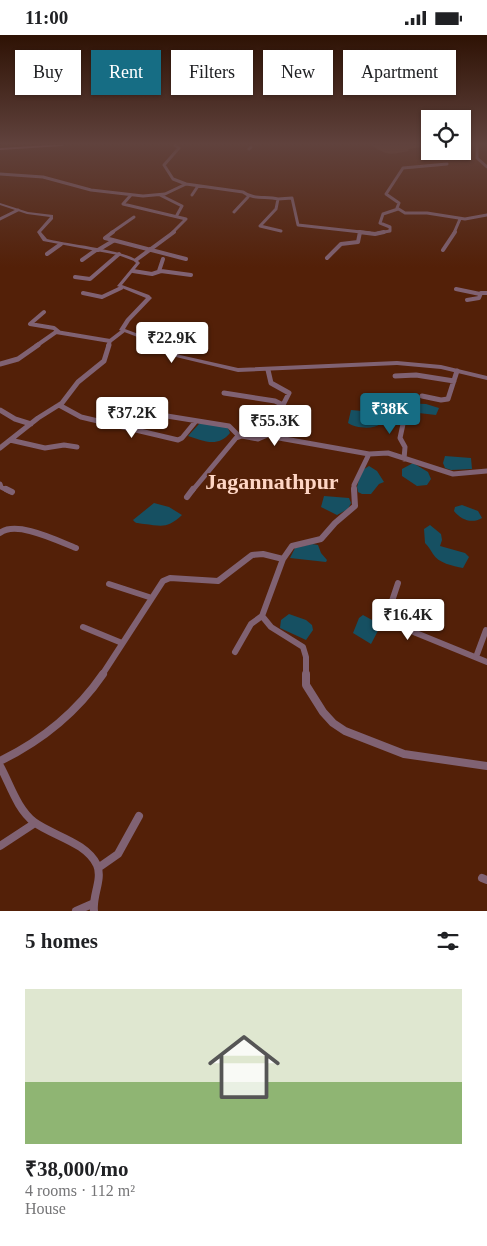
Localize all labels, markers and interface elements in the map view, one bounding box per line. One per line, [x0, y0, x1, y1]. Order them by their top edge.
text: 11:00 [25, 7, 68, 28]
chip: Buy [15, 50, 81, 95]
chip: Rent [91, 50, 161, 95]
chip: Filters [171, 50, 253, 95]
chip: New [263, 50, 333, 95]
chip: Apartment [343, 50, 456, 95]
map controls [421, 110, 471, 160]
button: locate [421, 110, 471, 160]
pin: ₹22.9K [131, 321, 213, 364]
text: ₹22.9K [147, 329, 197, 346]
pin: ₹38K [360, 393, 420, 435]
pin: ₹37.2K [91, 397, 173, 439]
text: ₹38K [371, 400, 409, 417]
text: ₹37.2K [107, 404, 157, 421]
pin: ₹55.3K [234, 405, 316, 447]
text: ₹55.3K [250, 412, 300, 429]
district label: Jagannathpur [205, 469, 339, 494]
pin: ₹16.4K [367, 599, 449, 641]
text: ₹16.4K [383, 606, 433, 623]
icon: filters [434, 927, 462, 955]
text: 5 homes [25, 929, 98, 953]
icon: home [199, 1022, 289, 1112]
text: ₹38,000/mo [25, 1157, 129, 1181]
text: 4 rooms · 112 m² [25, 1182, 135, 1199]
text: House [25, 1200, 66, 1217]

